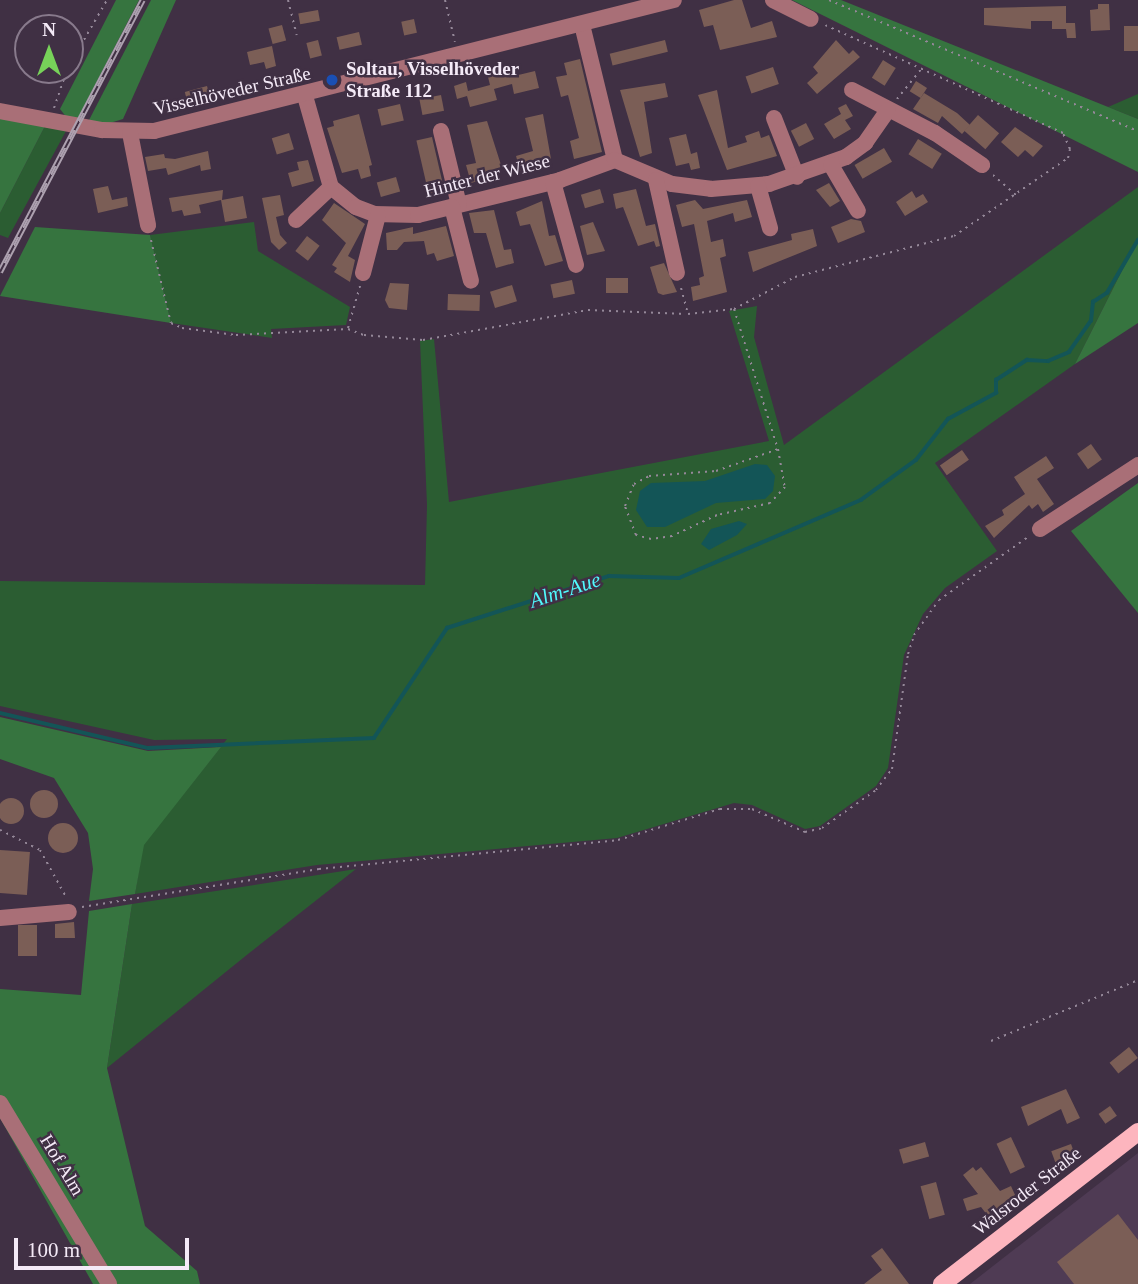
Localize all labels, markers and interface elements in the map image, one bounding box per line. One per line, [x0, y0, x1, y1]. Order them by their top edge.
north arrow [14, 14, 84, 84]
text: N [42, 19, 56, 40]
place label: Soltau, Visselhöveder Straße 112 [346, 58, 519, 102]
street label: Visselhöveder Straße [151, 62, 313, 120]
marker: Soltau, Visselhöveder Straße 112 [324, 72, 340, 88]
street label: Hinter der Wiese [422, 149, 552, 203]
water label: Alm-Aue [526, 567, 604, 613]
street label: Hof Alm [35, 1130, 89, 1200]
street label: Walsroder Straße [968, 1142, 1086, 1240]
scale bar [18, 1224, 192, 1268]
text: 100 m [27, 1238, 80, 1262]

